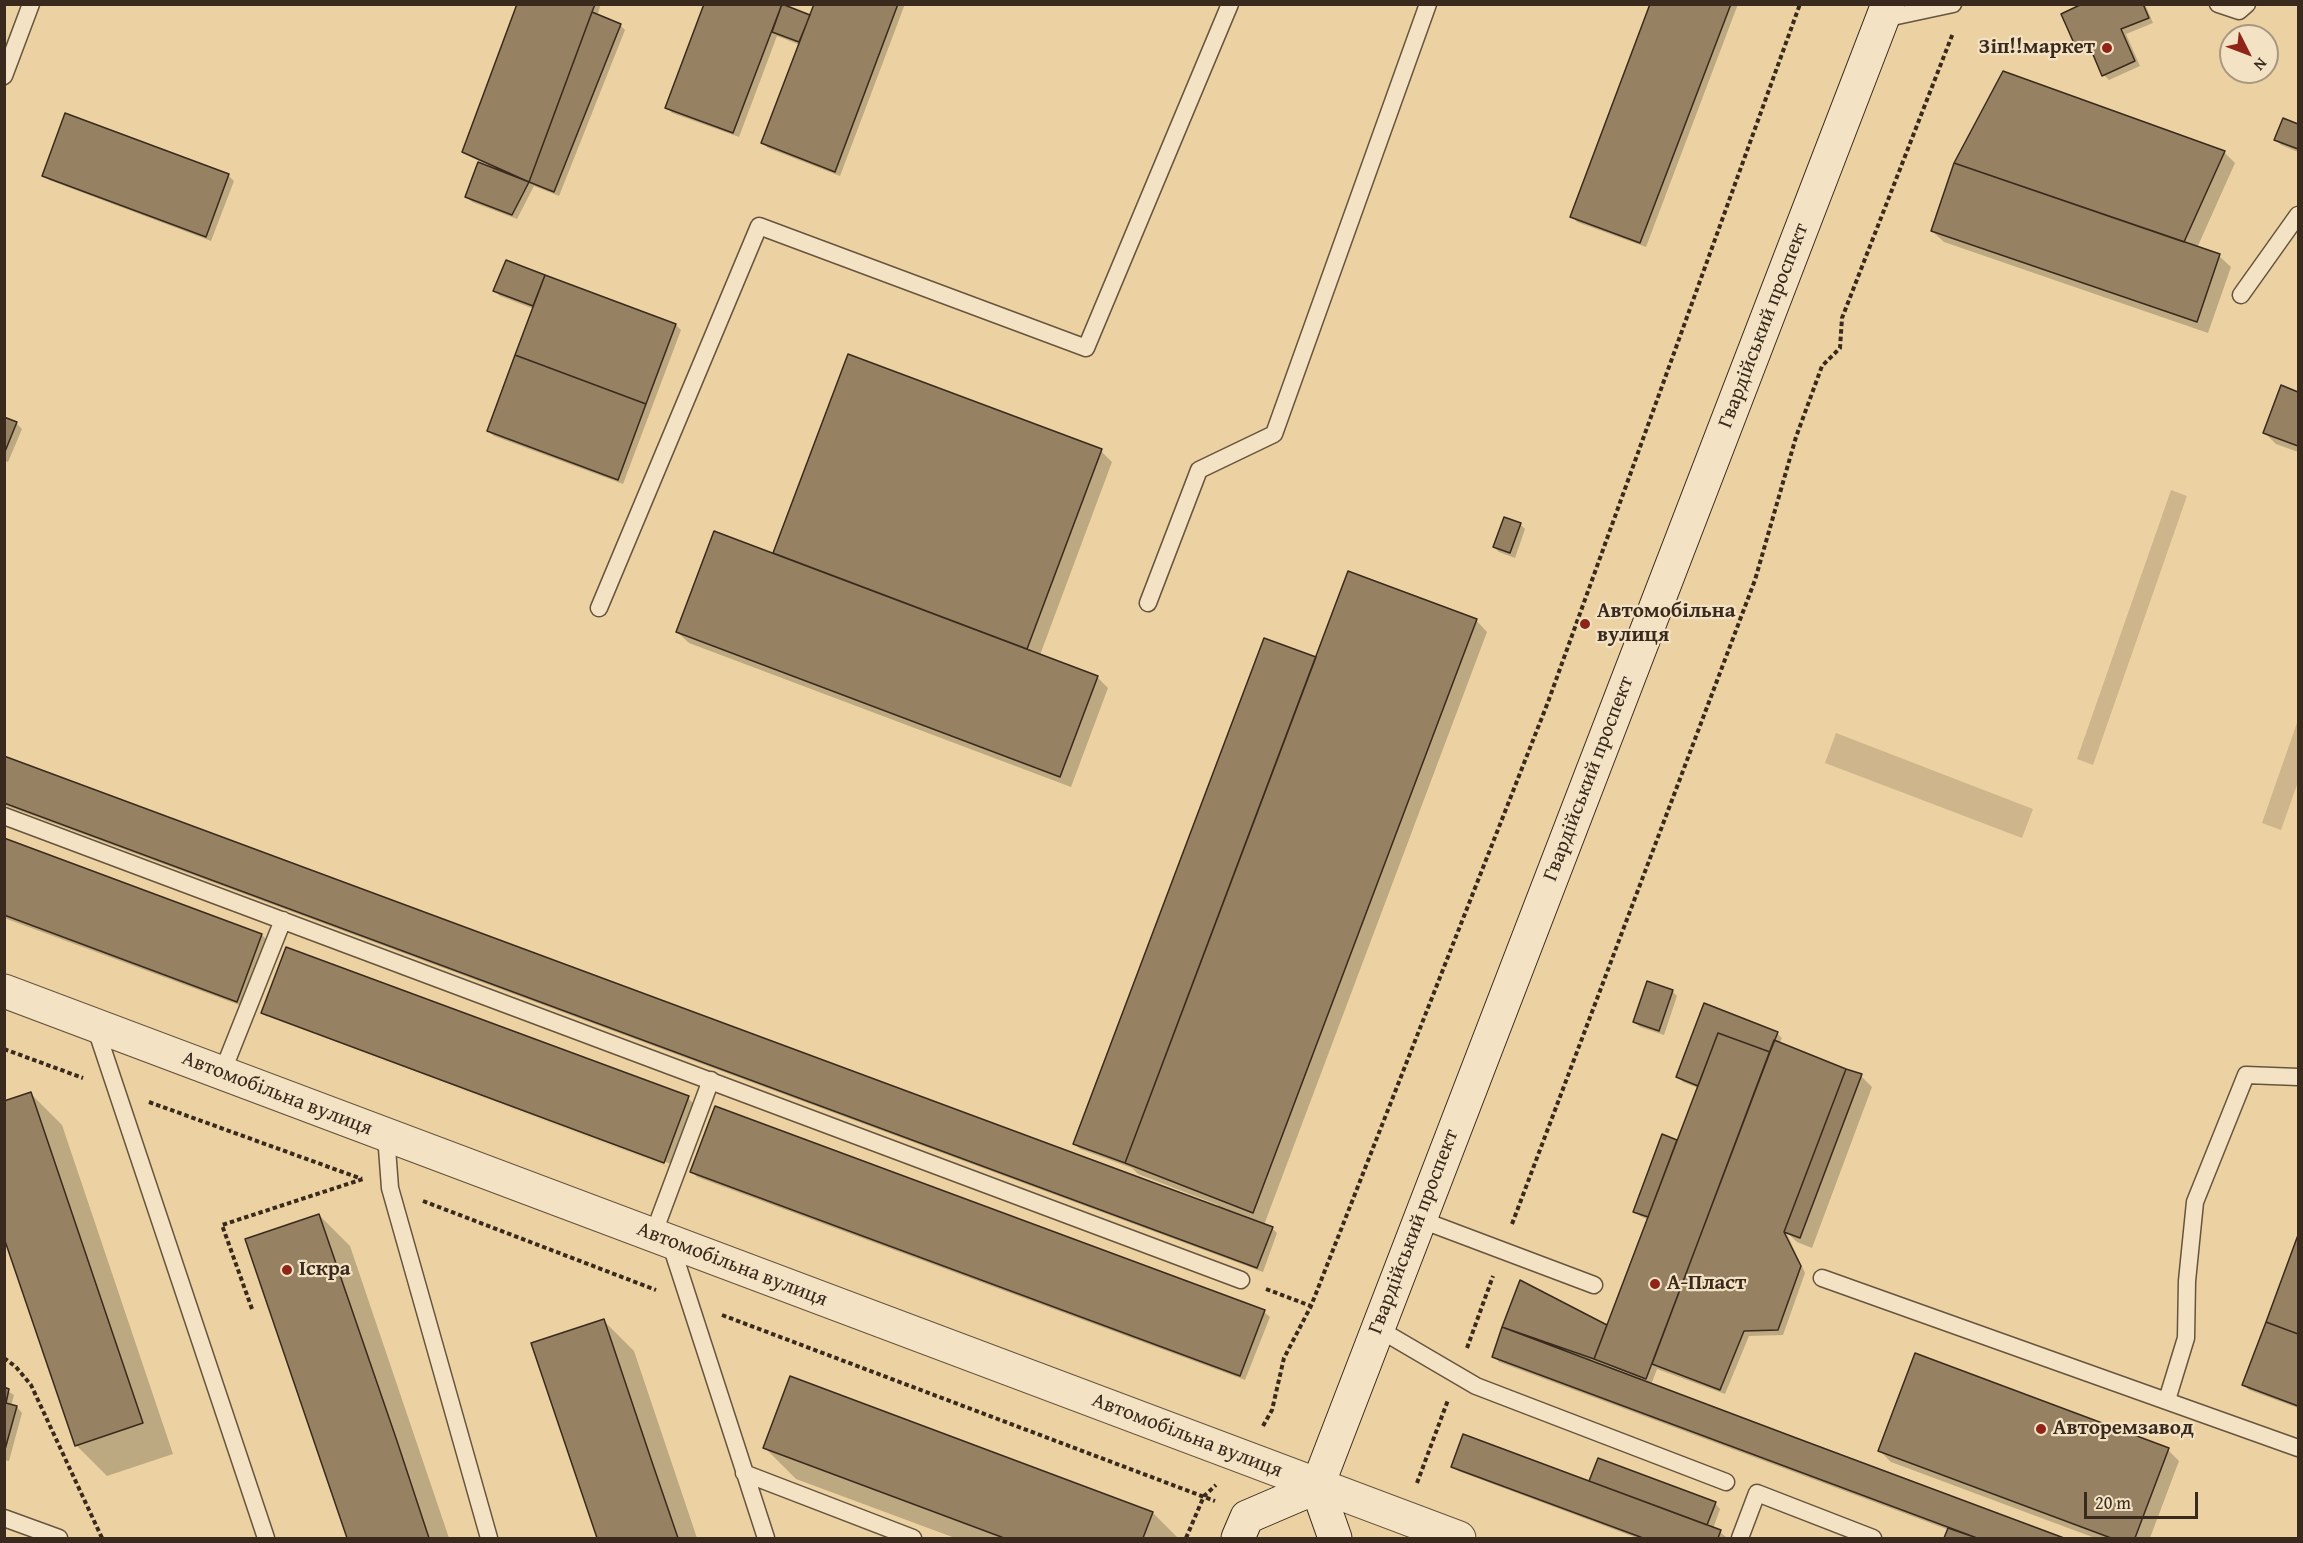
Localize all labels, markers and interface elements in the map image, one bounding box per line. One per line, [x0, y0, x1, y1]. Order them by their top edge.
north arrow [2219, 24, 2279, 84]
place label: Зіп!!маркет [1979, 35, 2095, 61]
marker: Зіп!!маркет [2100, 41, 2114, 55]
text: N [2248, 53, 2273, 77]
street label: Гвардійський проспект [1713, 220, 1815, 432]
place label: Автомобільна вулиця [1597, 599, 1735, 649]
marker: Автомобільна вулиця [1578, 617, 1592, 631]
street label: Гвардійський проспект [1538, 673, 1640, 885]
street label: Автомобільна вулиця [178, 1046, 376, 1142]
street label: Гвардійський проспект [1363, 1126, 1465, 1338]
street label: Автомобільна вулиця [633, 1217, 831, 1313]
place label: Іскра [299, 1257, 351, 1283]
marker: Іскра [280, 1263, 294, 1277]
place label: А-Пласт [1667, 1271, 1746, 1297]
marker: А-Пласт [1648, 1277, 1662, 1291]
street label: Автомобільна вулиця [1088, 1388, 1286, 1484]
place label: Авторемзавод [2053, 1416, 2194, 1442]
marker: Авторемзавод [2034, 1422, 2048, 1436]
scale bar [2087, 1480, 2201, 1518]
text: 20 m [2095, 1489, 2131, 1516]

